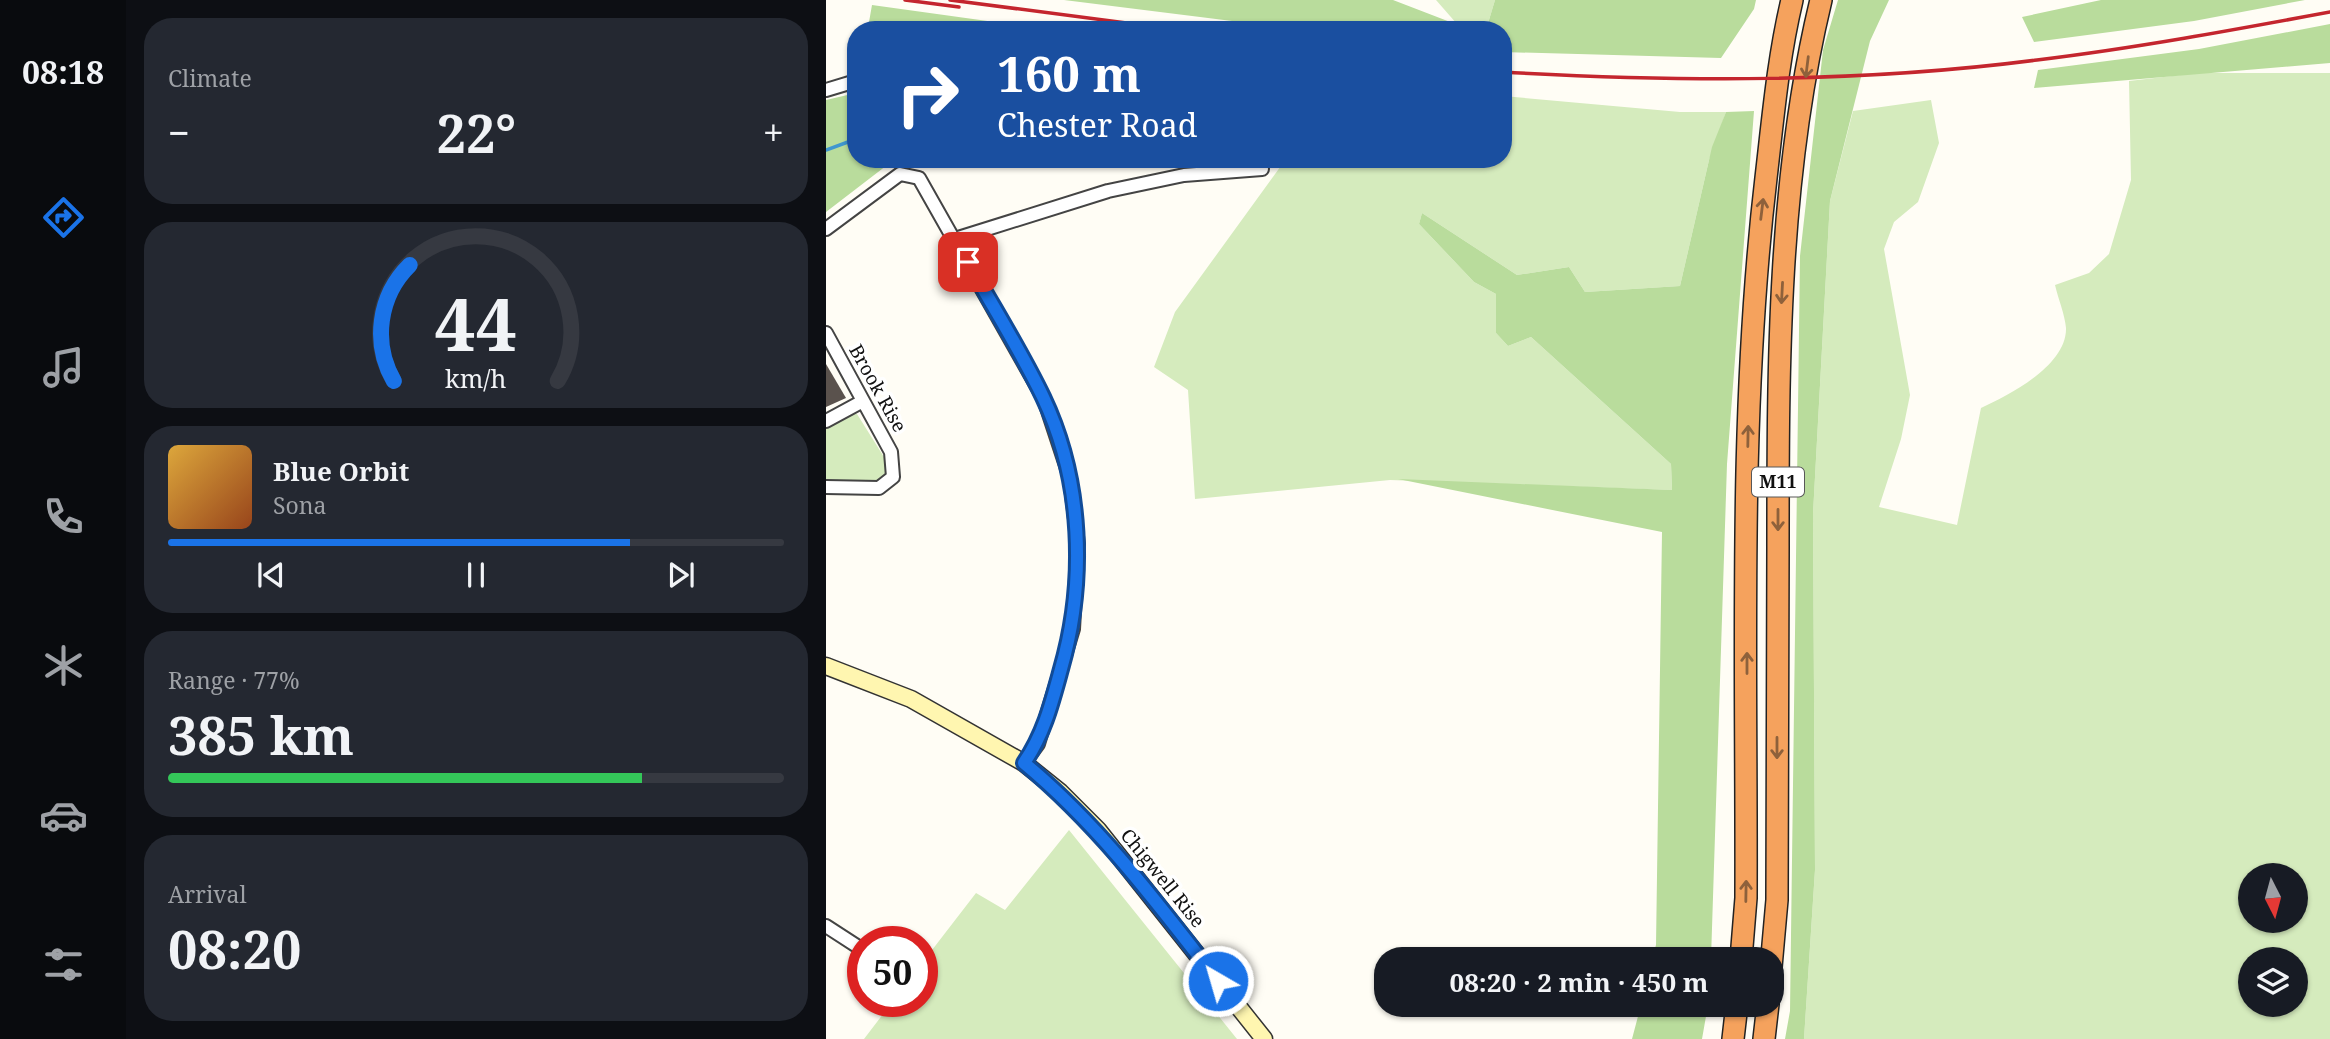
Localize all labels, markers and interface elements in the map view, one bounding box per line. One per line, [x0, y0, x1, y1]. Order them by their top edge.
text: 160 m [997, 40, 1141, 106]
icon: right [882, 49, 973, 140]
text: 08:18 [22, 50, 104, 93]
one-way arrow [1800, 55, 1813, 78]
text: Climate [168, 62, 252, 94]
text: 22° [437, 97, 516, 168]
text: Chester Road [997, 103, 1197, 146]
text: − [168, 106, 190, 158]
text: + [763, 106, 784, 158]
icon: directions [39, 193, 88, 242]
one-way arrow [1756, 198, 1769, 221]
pin [938, 232, 998, 292]
icon: arrive [949, 243, 987, 281]
text: 44 [435, 274, 517, 373]
one-way arrow [1776, 281, 1789, 304]
street label: Brook Rise [843, 339, 913, 437]
icon: music [39, 343, 88, 392]
text: km/h [445, 361, 507, 395]
one-way arrow [1742, 425, 1755, 448]
text: Blue Orbit [273, 453, 409, 489]
road number: M11 [1752, 468, 1804, 496]
text: Sona [273, 489, 327, 521]
icon: phone [39, 492, 88, 541]
one-way arrow [1771, 508, 1785, 531]
icon: previous [252, 556, 290, 594]
icon: pause [457, 556, 495, 594]
icon: next [662, 556, 700, 594]
icon: climate [39, 641, 88, 690]
one-way arrow [1740, 652, 1754, 675]
text: Range · 77% [168, 664, 300, 696]
text: 385 km [168, 699, 354, 770]
one-way arrow [1770, 736, 1784, 759]
icon: car [39, 791, 88, 840]
street label: Chigwell Rise [1115, 823, 1211, 933]
north arrow [2238, 863, 2308, 933]
map controls [2238, 863, 2308, 1017]
text: Arrival [168, 878, 247, 910]
one-way arrow [1739, 880, 1753, 903]
text: 08:20 [168, 913, 301, 984]
speed limit sign: 50 [847, 926, 938, 1017]
icon: filters [39, 940, 88, 989]
position arrow [1181, 944, 1255, 1018]
button: layers [2238, 947, 2308, 1017]
text: 08:20 · 2 min · 450 m [1449, 964, 1709, 1000]

